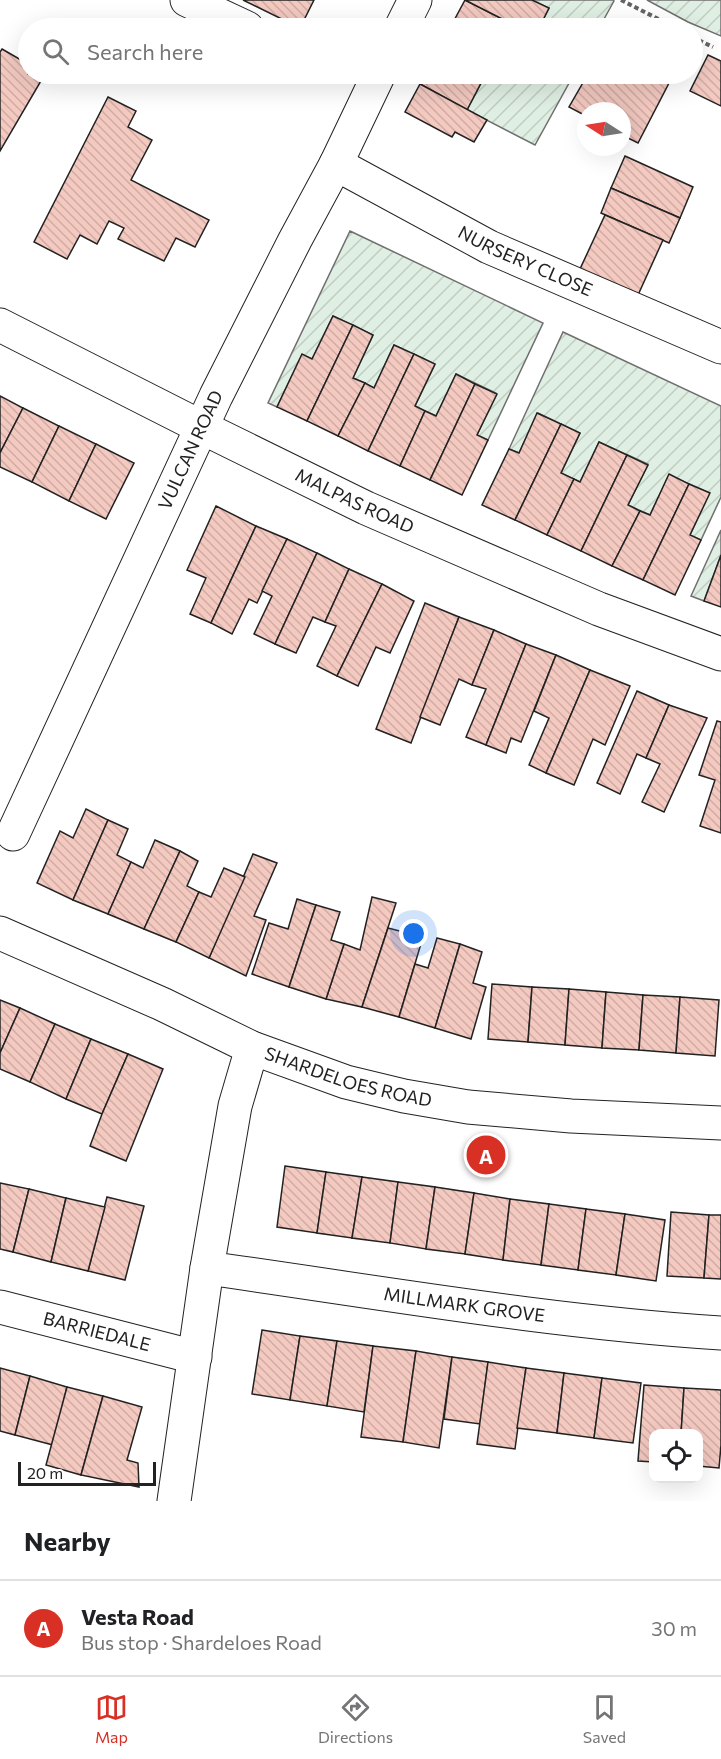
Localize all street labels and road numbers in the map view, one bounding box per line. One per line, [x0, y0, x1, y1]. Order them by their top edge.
street label: NURSERY CLOSE [455, 220, 596, 300]
street label: VULCAN ROAD [153, 387, 227, 513]
street label: MALPAS ROAD [292, 463, 418, 537]
street label: SHARDELOES ROAD [262, 1042, 434, 1111]
street label: MILLMARK GROVE [382, 1282, 546, 1326]
street label: BARRIEDALE [41, 1307, 153, 1355]

